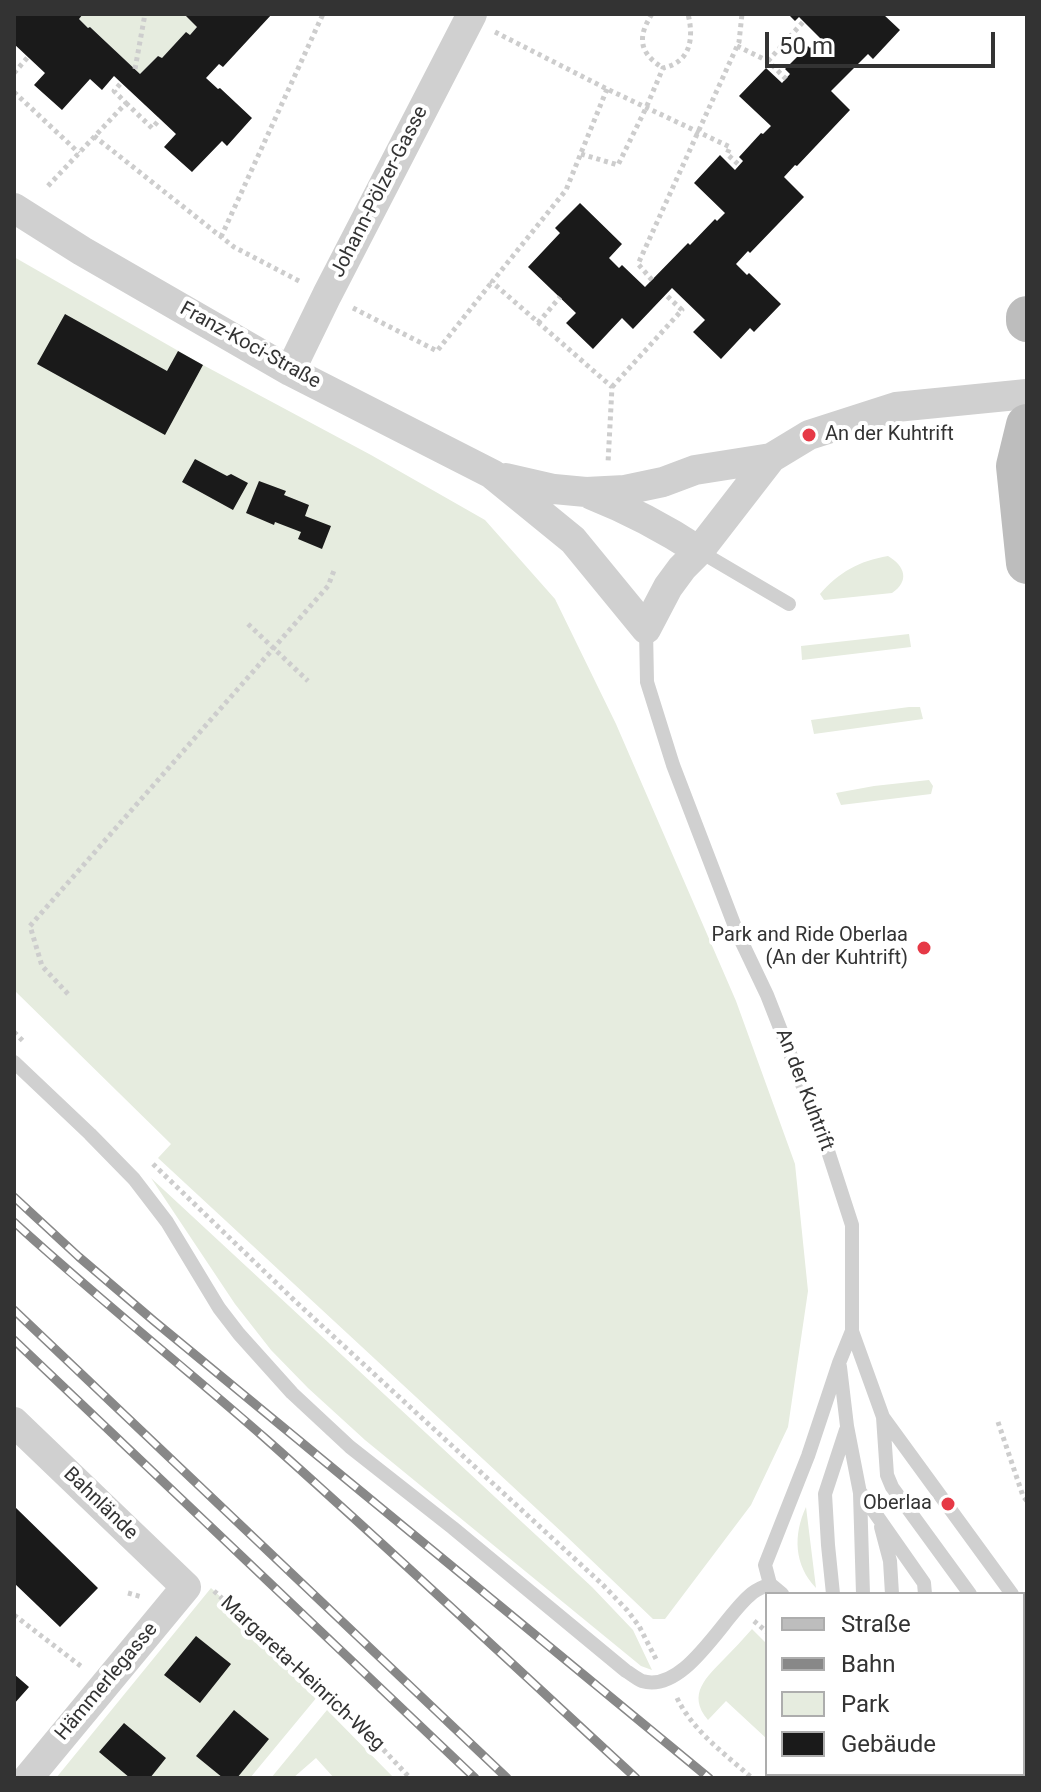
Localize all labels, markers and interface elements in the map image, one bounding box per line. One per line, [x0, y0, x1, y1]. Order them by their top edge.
scale bar [769, 16, 999, 66]
text: 50 m [779, 32, 833, 60]
street label: Johann-Pölzer-Gasse [326, 102, 434, 282]
street label: Franz-Koci-Straße [175, 297, 325, 395]
place label: An der Kuhtrift [825, 423, 954, 447]
marker: An der Kuhtrift [800, 426, 818, 444]
place label: Park and Ride Oberlaa (An der Kuhtrift) [712, 924, 908, 971]
marker: Park and Ride Oberlaa (An der Kuhtrift) [915, 939, 933, 957]
street label: An der Kuhtrift [770, 1026, 838, 1154]
street label: Bahnlände [58, 1463, 142, 1545]
place label: Oberlaa [863, 1492, 932, 1516]
marker: Oberlaa [939, 1495, 957, 1513]
street label: Margareta-Heinrich-Weg [215, 1592, 389, 1756]
legend [765, 1592, 1025, 1776]
text: Straße [841, 1610, 911, 1638]
street label: Hämmerlegasse [51, 1618, 163, 1746]
text: Bahn [841, 1650, 895, 1678]
text: Park [841, 1690, 889, 1718]
text: Gebäude [841, 1730, 936, 1758]

